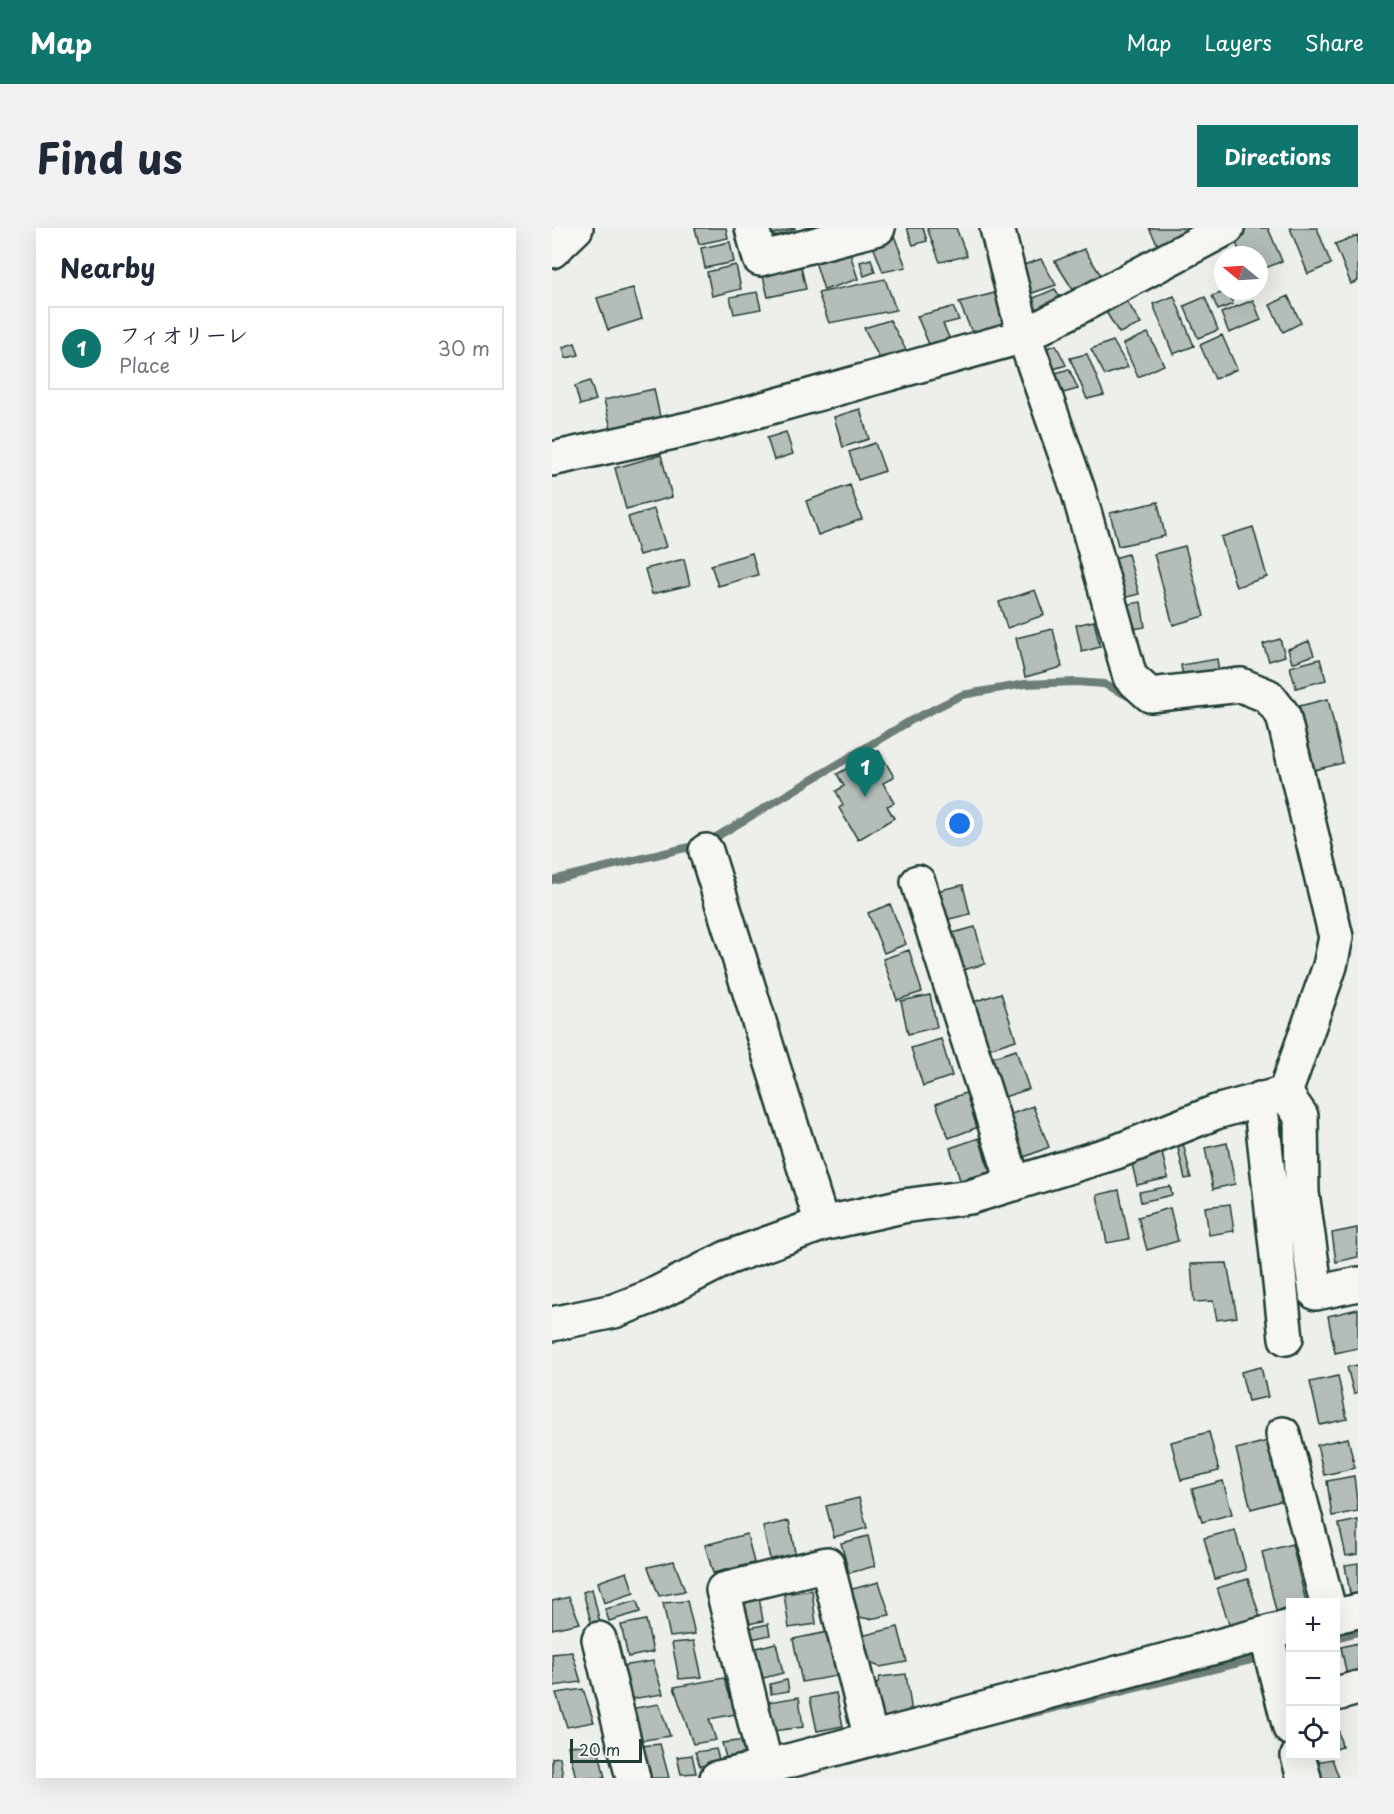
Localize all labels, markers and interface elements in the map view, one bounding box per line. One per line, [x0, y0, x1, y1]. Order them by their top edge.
text: Map [30, 21, 92, 64]
text: Map [1127, 26, 1171, 58]
text: Layers [1204, 26, 1272, 58]
text: Share [1305, 26, 1364, 58]
text: Find us [36, 125, 183, 188]
button: Directions [1197, 125, 1358, 187]
north arrow [1214, 246, 1268, 300]
text: Nearby [60, 248, 155, 287]
text: フィオリーレ [119, 317, 248, 350]
text: 1 [77, 333, 86, 363]
text: 30 m [437, 333, 490, 363]
text: Place [119, 350, 170, 380]
pin: 1 [846, 748, 884, 797]
your location [945, 809, 974, 838]
map controls [1286, 1598, 1340, 1760]
button: + [1286, 1598, 1340, 1652]
button: − [1286, 1652, 1340, 1706]
button: locate [1286, 1706, 1340, 1760]
scale bar [570, 1736, 642, 1764]
text: 20 m [579, 1737, 620, 1761]

